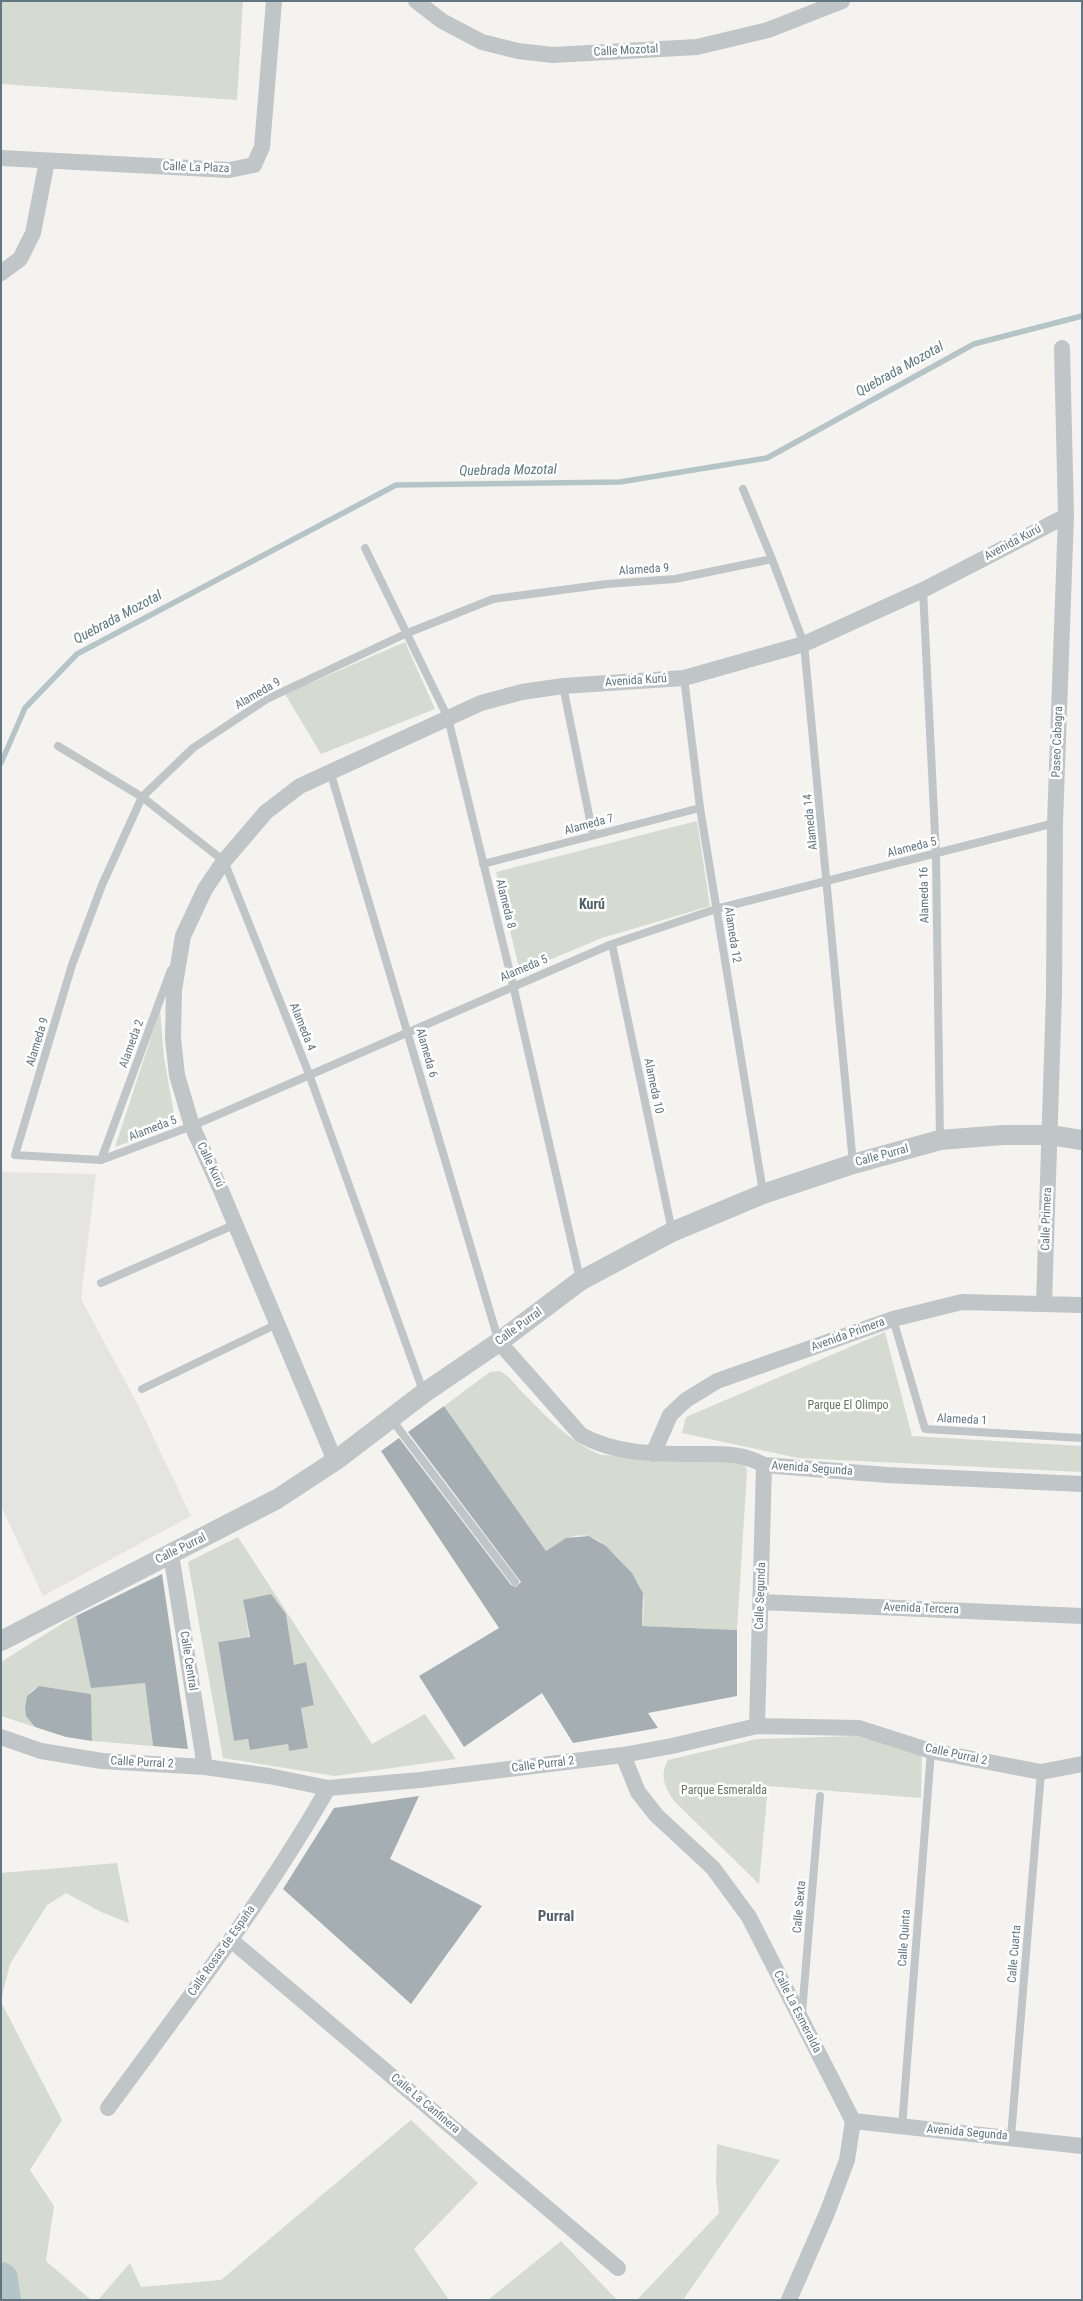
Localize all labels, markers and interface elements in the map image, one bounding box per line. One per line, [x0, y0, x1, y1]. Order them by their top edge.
street label: Calle Mozotal [593, 42, 659, 60]
street label: Calle La Plaza [162, 160, 230, 176]
water label: Quebrada Mozotal [853, 339, 947, 401]
water label: Quebrada Mozotal [459, 462, 557, 480]
street label: Avenida Kurú [982, 522, 1044, 564]
street label: Alameda 9 [618, 561, 670, 579]
water label: Quebrada Mozotal [71, 588, 165, 648]
street label: Avenida Kurú [605, 672, 667, 690]
street label: Alameda 9 [233, 675, 283, 713]
street label: Paseo Cabagra [1050, 706, 1066, 778]
street label: Alameda 14 [801, 793, 821, 851]
street label: Alameda 7 [563, 812, 615, 838]
street label: Alameda 5 [886, 835, 938, 861]
street label: Alameda 16 [917, 867, 933, 923]
street label: Alameda 8 [492, 878, 518, 930]
district label: Kurú [579, 897, 605, 913]
street label: Alameda 12 [720, 906, 744, 964]
street label: Alameda 5 [498, 953, 550, 985]
street label: Alameda 4 [286, 1001, 318, 1053]
street label: Alameda 9 [24, 1016, 52, 1068]
street label: Alameda 2 [117, 1018, 147, 1070]
street label: Alameda 6 [412, 1027, 440, 1079]
street label: Alameda 10 [640, 1057, 666, 1115]
street label: Alameda 5 [127, 1113, 179, 1145]
street label: Calle Kurú [193, 1140, 227, 1190]
street label: Calle Purral [854, 1142, 910, 1170]
street label: Calle Primera [1039, 1187, 1055, 1251]
street label: Calle Purral [493, 1305, 545, 1349]
street label: Avenida Primera [809, 1315, 887, 1355]
park label: Parque El Olimpo [807, 1399, 889, 1413]
street label: Alameda 1 [936, 1411, 988, 1429]
street label: Avenida Segunda [771, 1459, 853, 1479]
street label: Calle Purral [153, 1531, 209, 1567]
street label: Calle Segunda [753, 1562, 769, 1630]
street label: Avenida Tercera [883, 1600, 959, 1618]
street label: Calle Central [176, 1630, 200, 1692]
street label: Calle Purral 2 [924, 1741, 988, 1769]
street label: Calle Purral 2 [110, 1754, 174, 1772]
street label: Calle Purral 2 [511, 1754, 575, 1776]
park label: Parque Esmeralda [681, 1784, 767, 1798]
street label: Calle Sexta [791, 1880, 809, 1934]
street label: Calle Rosas de España [185, 1903, 259, 1999]
district label: Purral [538, 1908, 574, 1926]
street label: Calle Quinta [896, 1909, 914, 1967]
street label: Calle Cuarta [1005, 1924, 1025, 1984]
street label: Calle La Esmeralda [770, 1968, 824, 2056]
street label: Calle La Canfinera [388, 2071, 462, 2137]
street label: Avenida Segunda [926, 2122, 1008, 2144]

